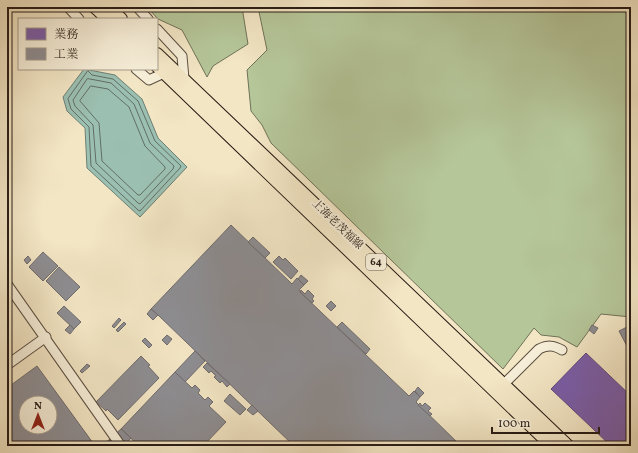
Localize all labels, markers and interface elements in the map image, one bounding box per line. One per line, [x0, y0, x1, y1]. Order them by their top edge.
legend [18, 18, 158, 70]
text: 業務 [54, 27, 78, 43]
text: 工業 [54, 47, 78, 63]
street label: 上海老茂福線 [308, 197, 366, 253]
road number: 64 [366, 254, 386, 270]
north arrow [18, 395, 58, 435]
text: N [34, 399, 42, 414]
scale bar [492, 409, 599, 435]
text: 100 m [498, 416, 531, 432]

